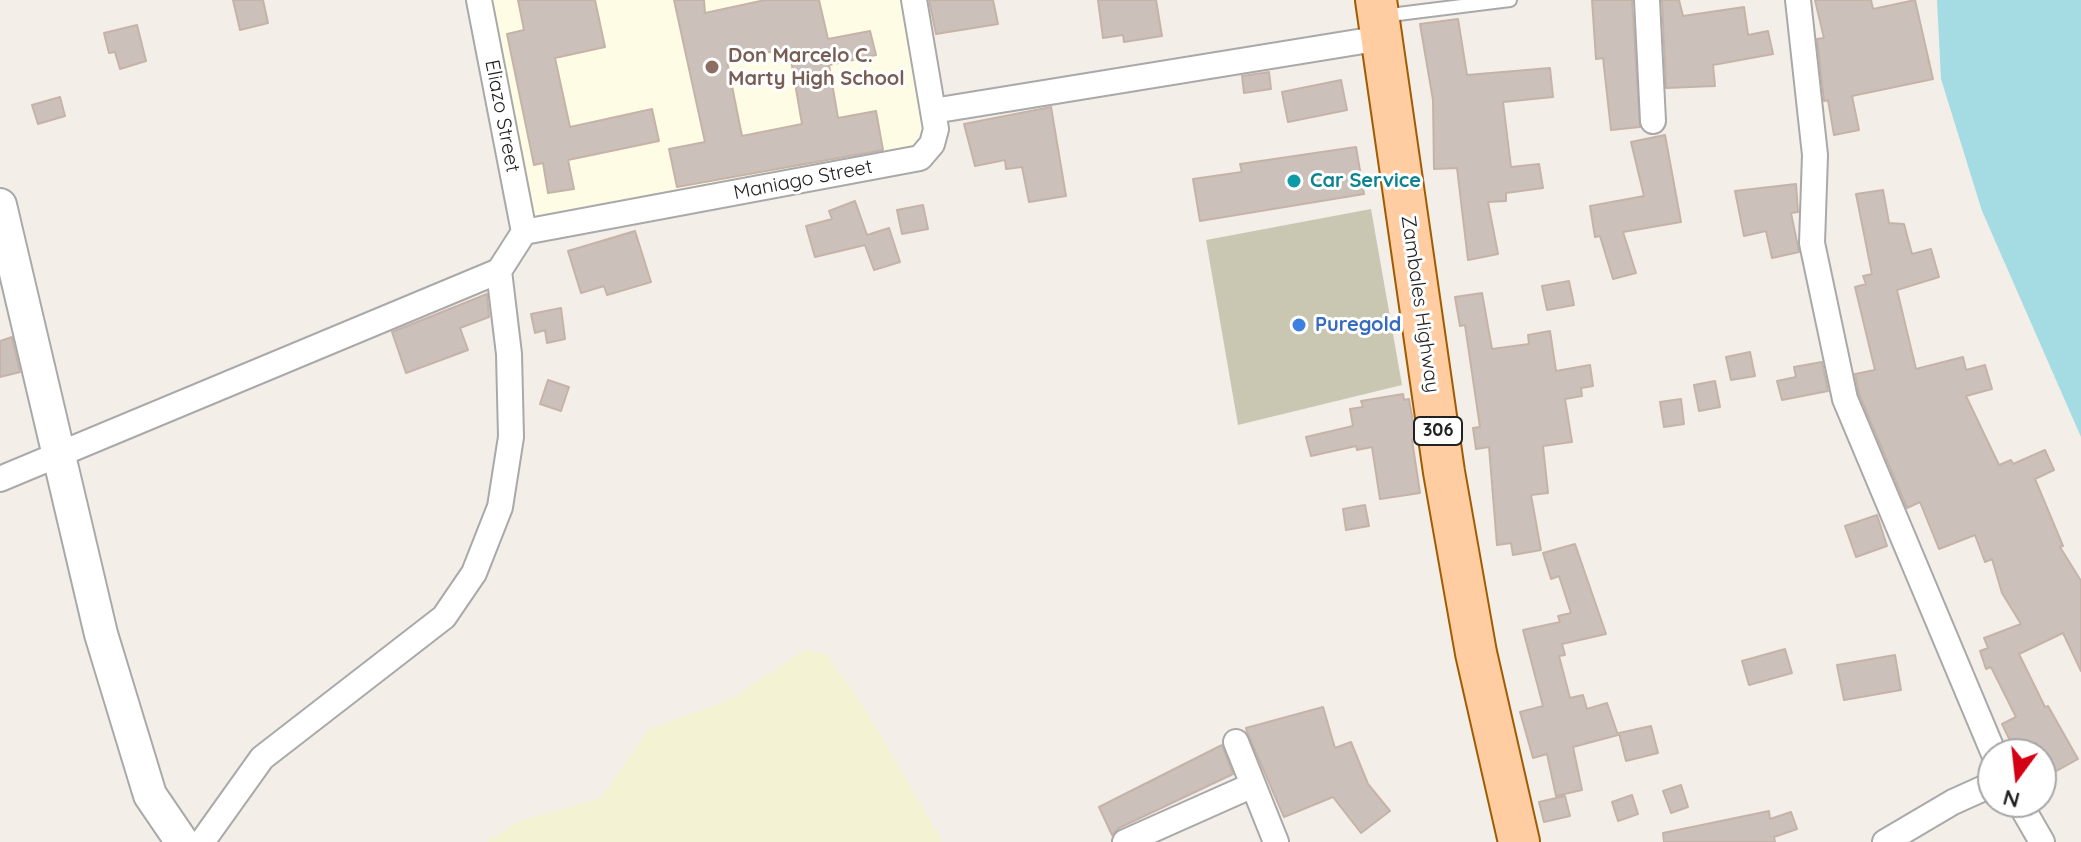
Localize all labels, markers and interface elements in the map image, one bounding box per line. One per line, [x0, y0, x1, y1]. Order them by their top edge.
place label: Don Marcelo C. Marty High School [728, 44, 905, 91]
street label: Eliazo Street [479, 58, 525, 174]
marker: Don Marcelo C. Marty High School [703, 58, 721, 76]
street label: Maniago Street [732, 155, 874, 205]
place label: Car Service [1310, 169, 1421, 193]
marker: Car Service [1285, 172, 1303, 190]
street label: Zambales Highway [1396, 214, 1444, 394]
place label: Puregold [1315, 313, 1401, 337]
marker: Puregold [1290, 316, 1308, 334]
road number: 306 [1414, 417, 1462, 445]
north arrow [1977, 738, 2057, 818]
text: N [2000, 784, 2023, 815]

